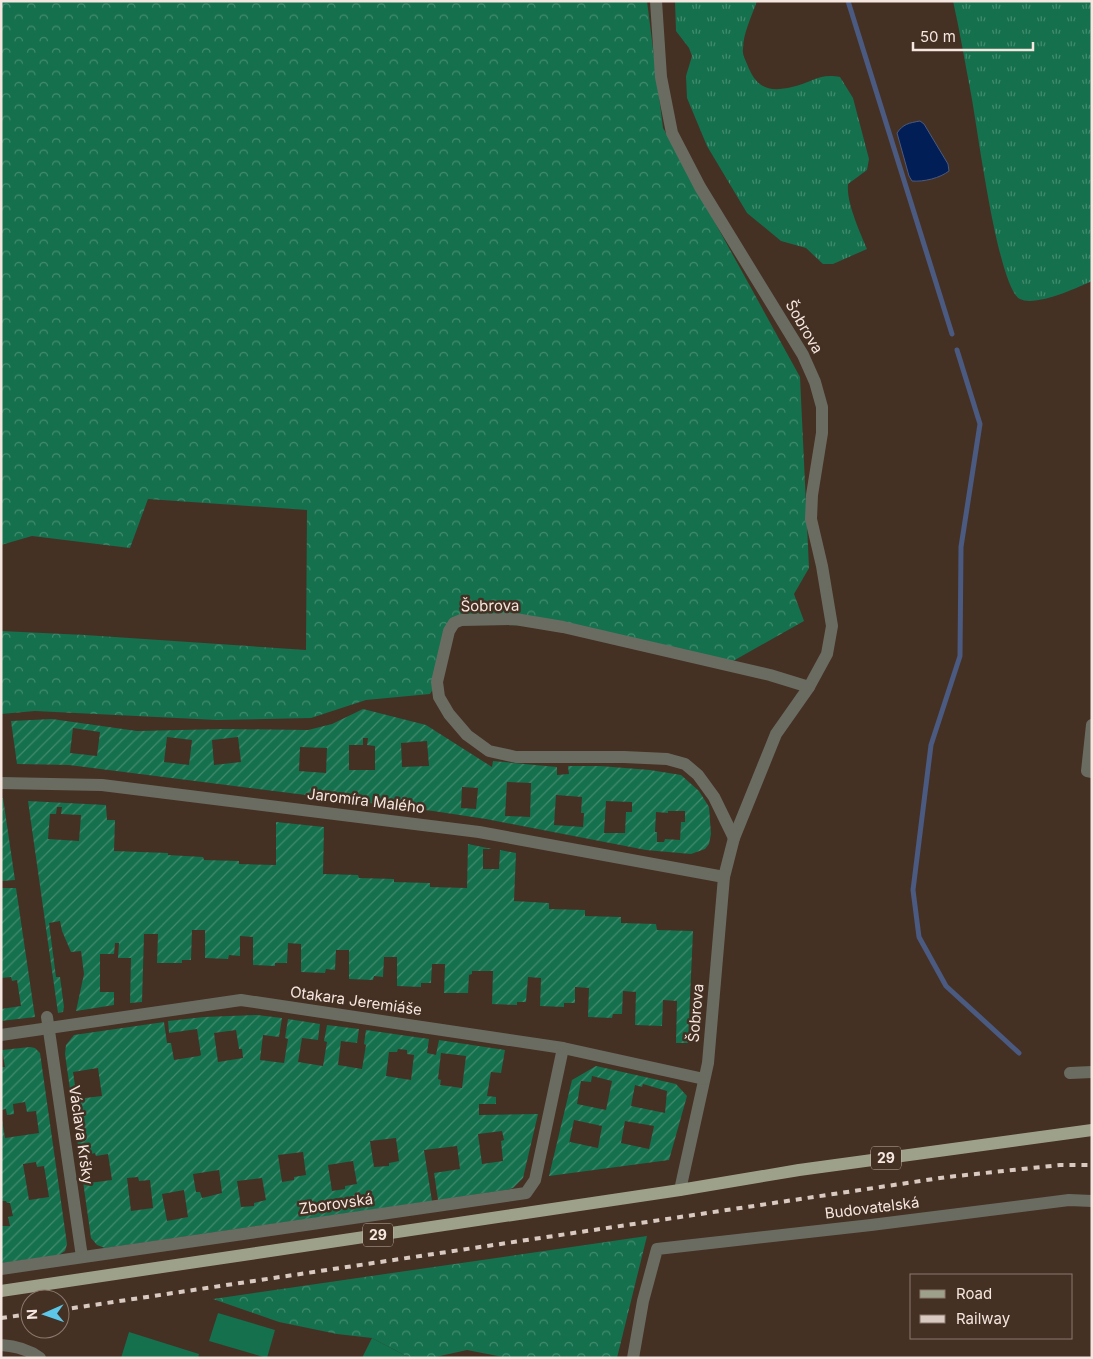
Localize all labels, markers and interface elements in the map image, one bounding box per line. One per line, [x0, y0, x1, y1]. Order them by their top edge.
scale bar [913, 20, 1033, 52]
text: 50 m [920, 27, 956, 46]
street label: Šobrova [782, 297, 827, 357]
street label: Šobrova [460, 595, 519, 616]
street label: Jaromíra Malého [306, 784, 426, 817]
street label: Otakara Jeremiáše [289, 982, 423, 1019]
street label: Šobrova [683, 983, 708, 1043]
street label: Václava Kršky [65, 1084, 98, 1186]
road number: 29 [871, 1146, 901, 1170]
street label: Zborovská [298, 1189, 374, 1218]
street label: Budovatelská [824, 1192, 920, 1223]
road number: 29 [363, 1224, 393, 1246]
legend [910, 1274, 1073, 1339]
text: Road [956, 1284, 992, 1303]
north arrow [20, 1289, 70, 1339]
text: N [23, 1309, 40, 1320]
text: Railway [956, 1309, 1011, 1328]

